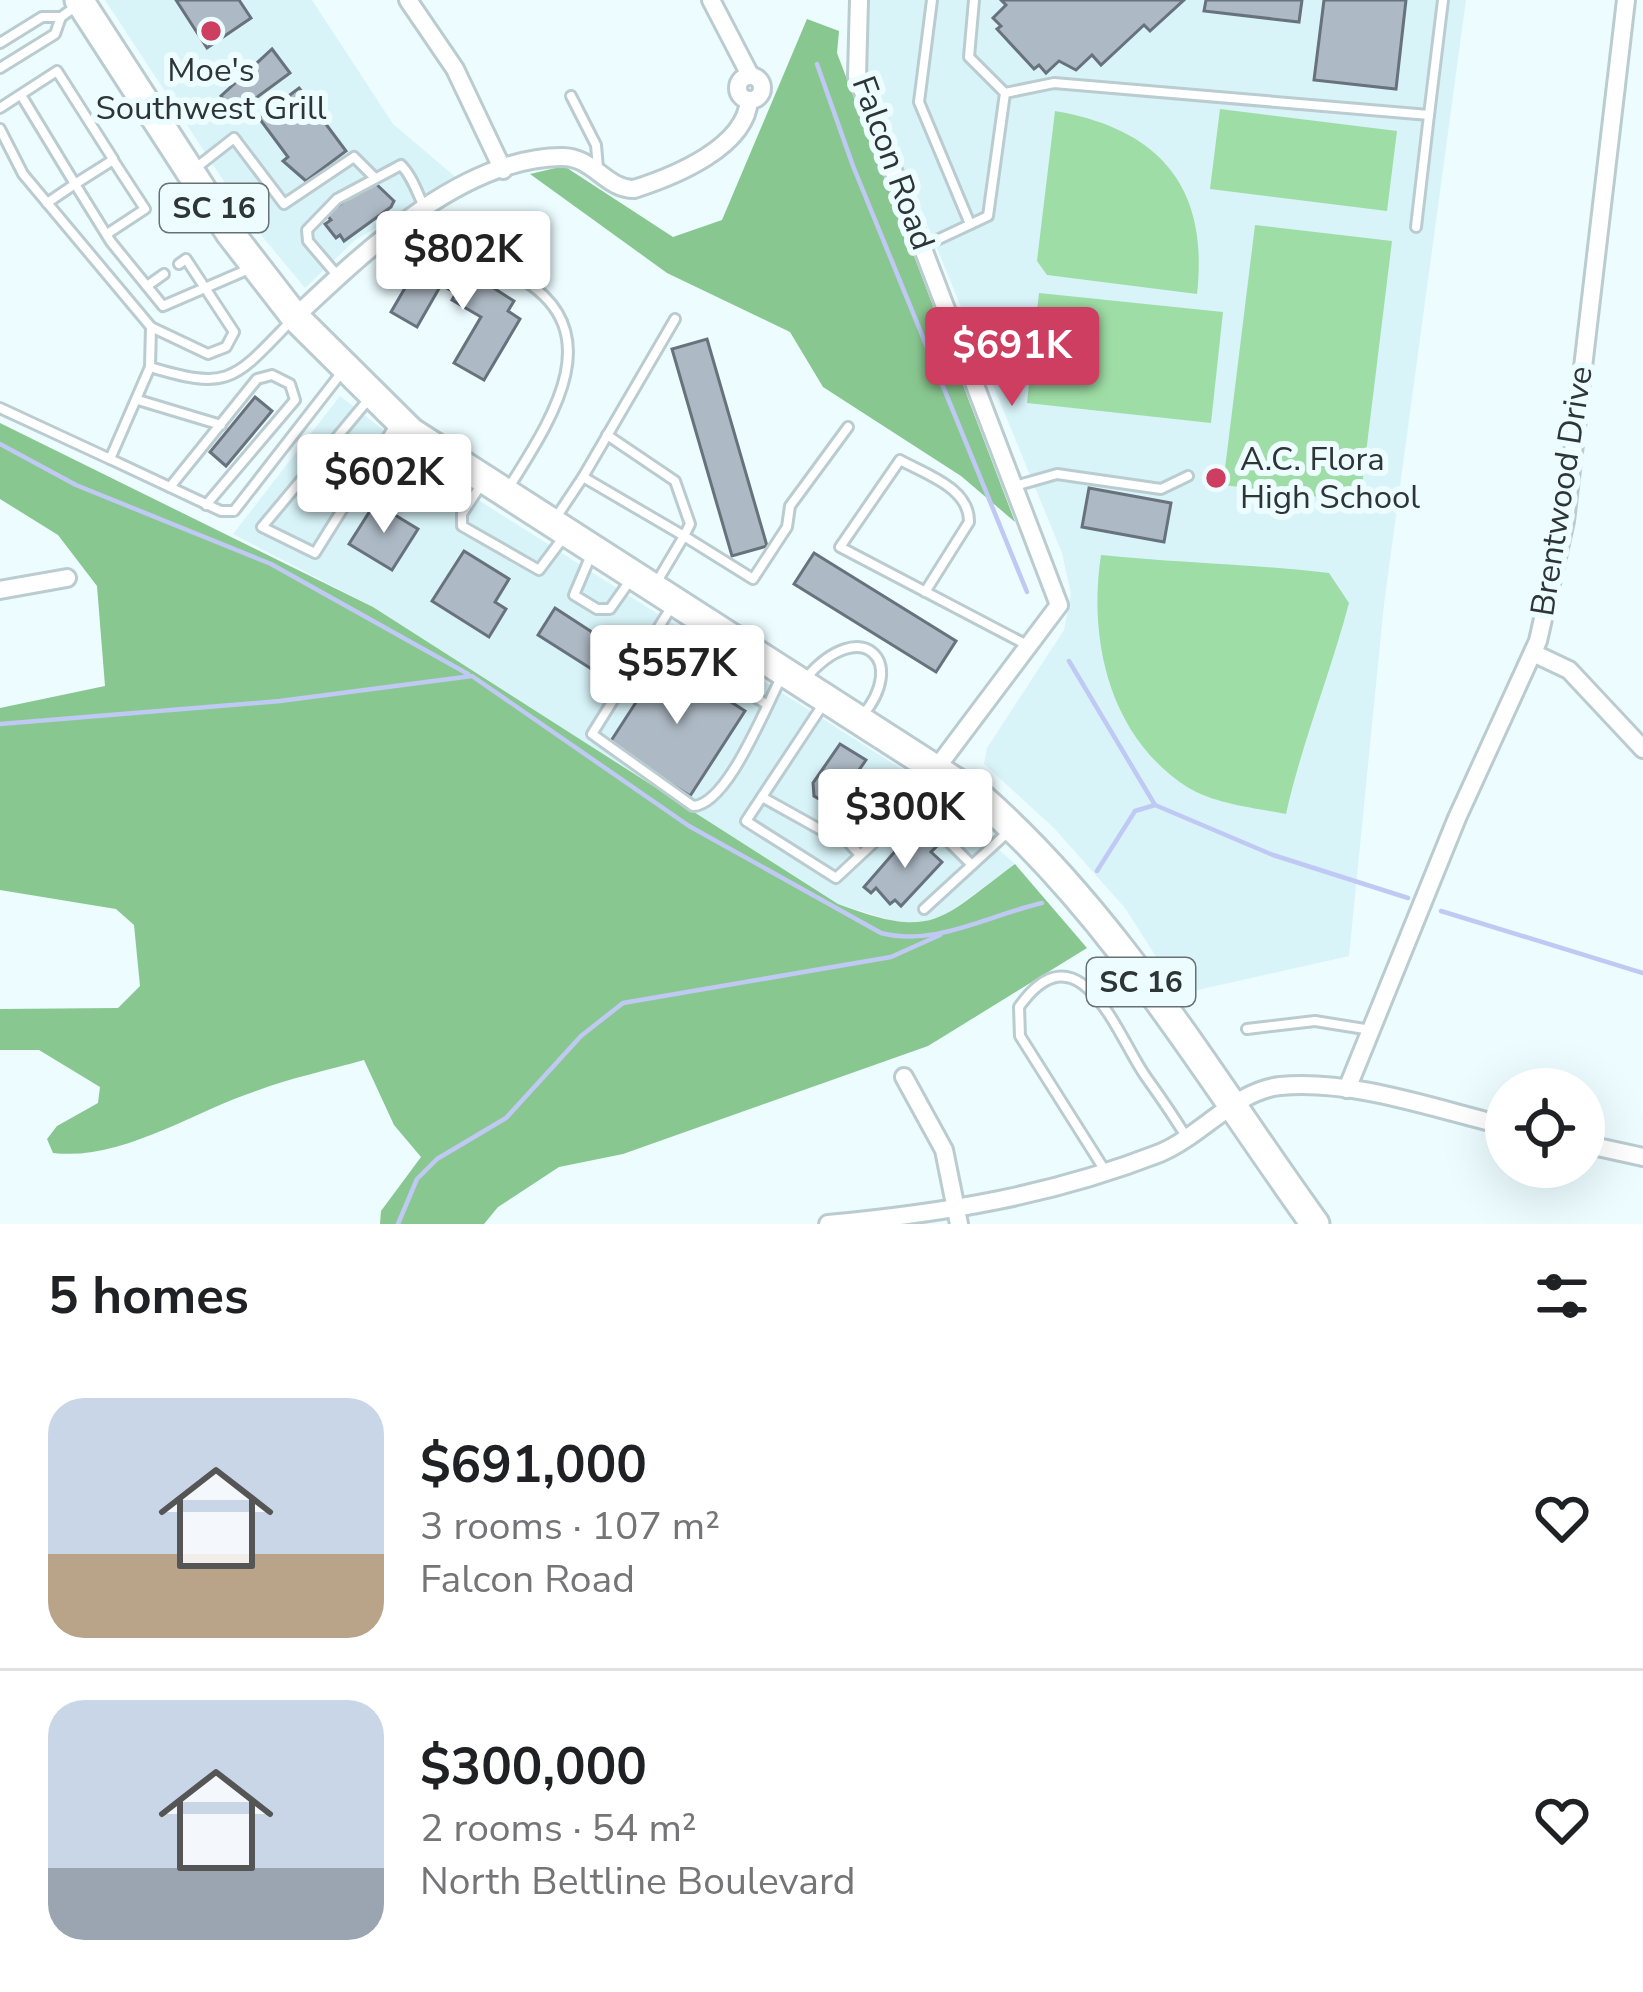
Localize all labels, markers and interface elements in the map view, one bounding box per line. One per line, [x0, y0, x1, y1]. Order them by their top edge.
marker: Moe's Southwest Grill [198, 18, 224, 44]
place label: Moe's Southwest Grill [95, 48, 327, 131]
street label: Falcon Road [841, 70, 945, 256]
road number: SC 16 [160, 184, 268, 232]
pin: $802K [379, 211, 547, 313]
text: $802K [403, 223, 523, 276]
pin: $691K [928, 307, 1096, 409]
text: $691K [952, 319, 1072, 372]
street label: Brentwood Drive [1520, 363, 1604, 619]
pin: $602K [300, 434, 468, 536]
place label: A.C. Flora High School [1240, 437, 1420, 520]
text: $602K [324, 446, 444, 499]
marker: A.C. Flora High School [1203, 465, 1229, 491]
pin: $557K [593, 625, 761, 727]
text: $557K [617, 637, 737, 690]
pin: $300K [821, 769, 989, 871]
text: $300K [845, 781, 965, 834]
road number: SC 16 [1087, 958, 1195, 1006]
map controls [1485, 1068, 1605, 1188]
button: locate [1485, 1068, 1605, 1188]
text: 5 homes [48, 1261, 249, 1331]
icon: filters [1529, 1263, 1595, 1329]
text: $691,000 [420, 1430, 647, 1500]
icon: home [144, 1446, 288, 1590]
icon: heart [1529, 1485, 1595, 1551]
text: 3 rooms · 107 m² [420, 1500, 720, 1553]
text: Falcon Road [420, 1553, 635, 1606]
text: $300,000 [420, 1732, 647, 1802]
icon: home [144, 1748, 288, 1892]
icon: heart [1529, 1787, 1595, 1853]
text: 2 rooms · 54 m² [420, 1802, 697, 1855]
text: North Beltline Boulevard [420, 1855, 855, 1908]

